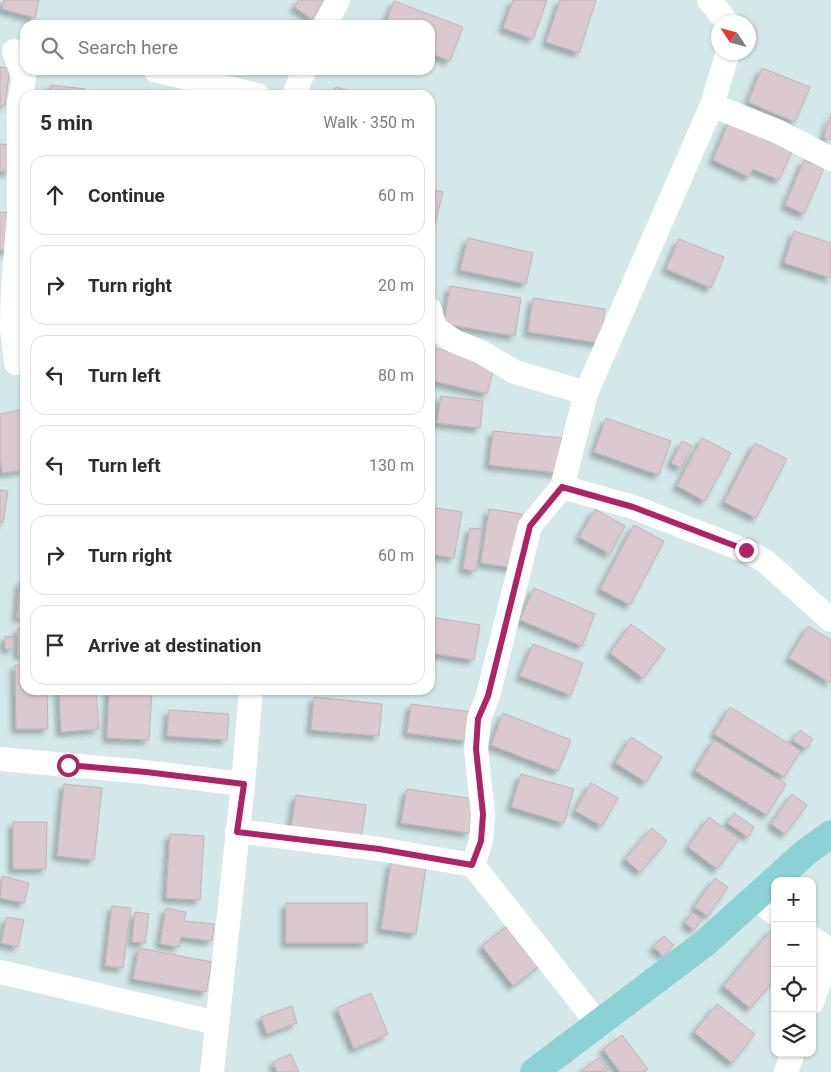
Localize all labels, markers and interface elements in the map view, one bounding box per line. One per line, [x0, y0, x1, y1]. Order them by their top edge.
north arrow [711, 15, 756, 60]
search box [20, 20, 435, 75]
icon: search [38, 34, 66, 62]
text: Search here [78, 36, 178, 59]
text: 5 min [40, 111, 93, 135]
text: Walk · 350 m [323, 113, 415, 132]
icon: ahead [41, 181, 69, 209]
text: Continue [88, 184, 165, 207]
text: 60 m [378, 186, 414, 205]
icon: right [41, 271, 69, 299]
text: Turn right [88, 274, 172, 297]
text: 20 m [378, 276, 414, 295]
icon: left [41, 361, 69, 389]
text: Turn left [88, 364, 161, 387]
text: 80 m [378, 366, 414, 385]
icon: left [41, 451, 69, 479]
text: Turn left [88, 454, 161, 477]
text: 130 m [369, 456, 414, 475]
route end [735, 539, 758, 562]
icon: right [41, 541, 69, 569]
text: Turn right [88, 544, 172, 567]
text: 60 m [378, 546, 414, 565]
icon: arrive [41, 631, 69, 659]
text: Arrive at destination [88, 634, 261, 657]
route start [57, 754, 80, 777]
map controls [771, 877, 816, 1057]
button: + [771, 877, 816, 922]
button: − [771, 922, 816, 967]
button: locate [771, 967, 816, 1012]
button: layers [771, 1012, 816, 1057]

